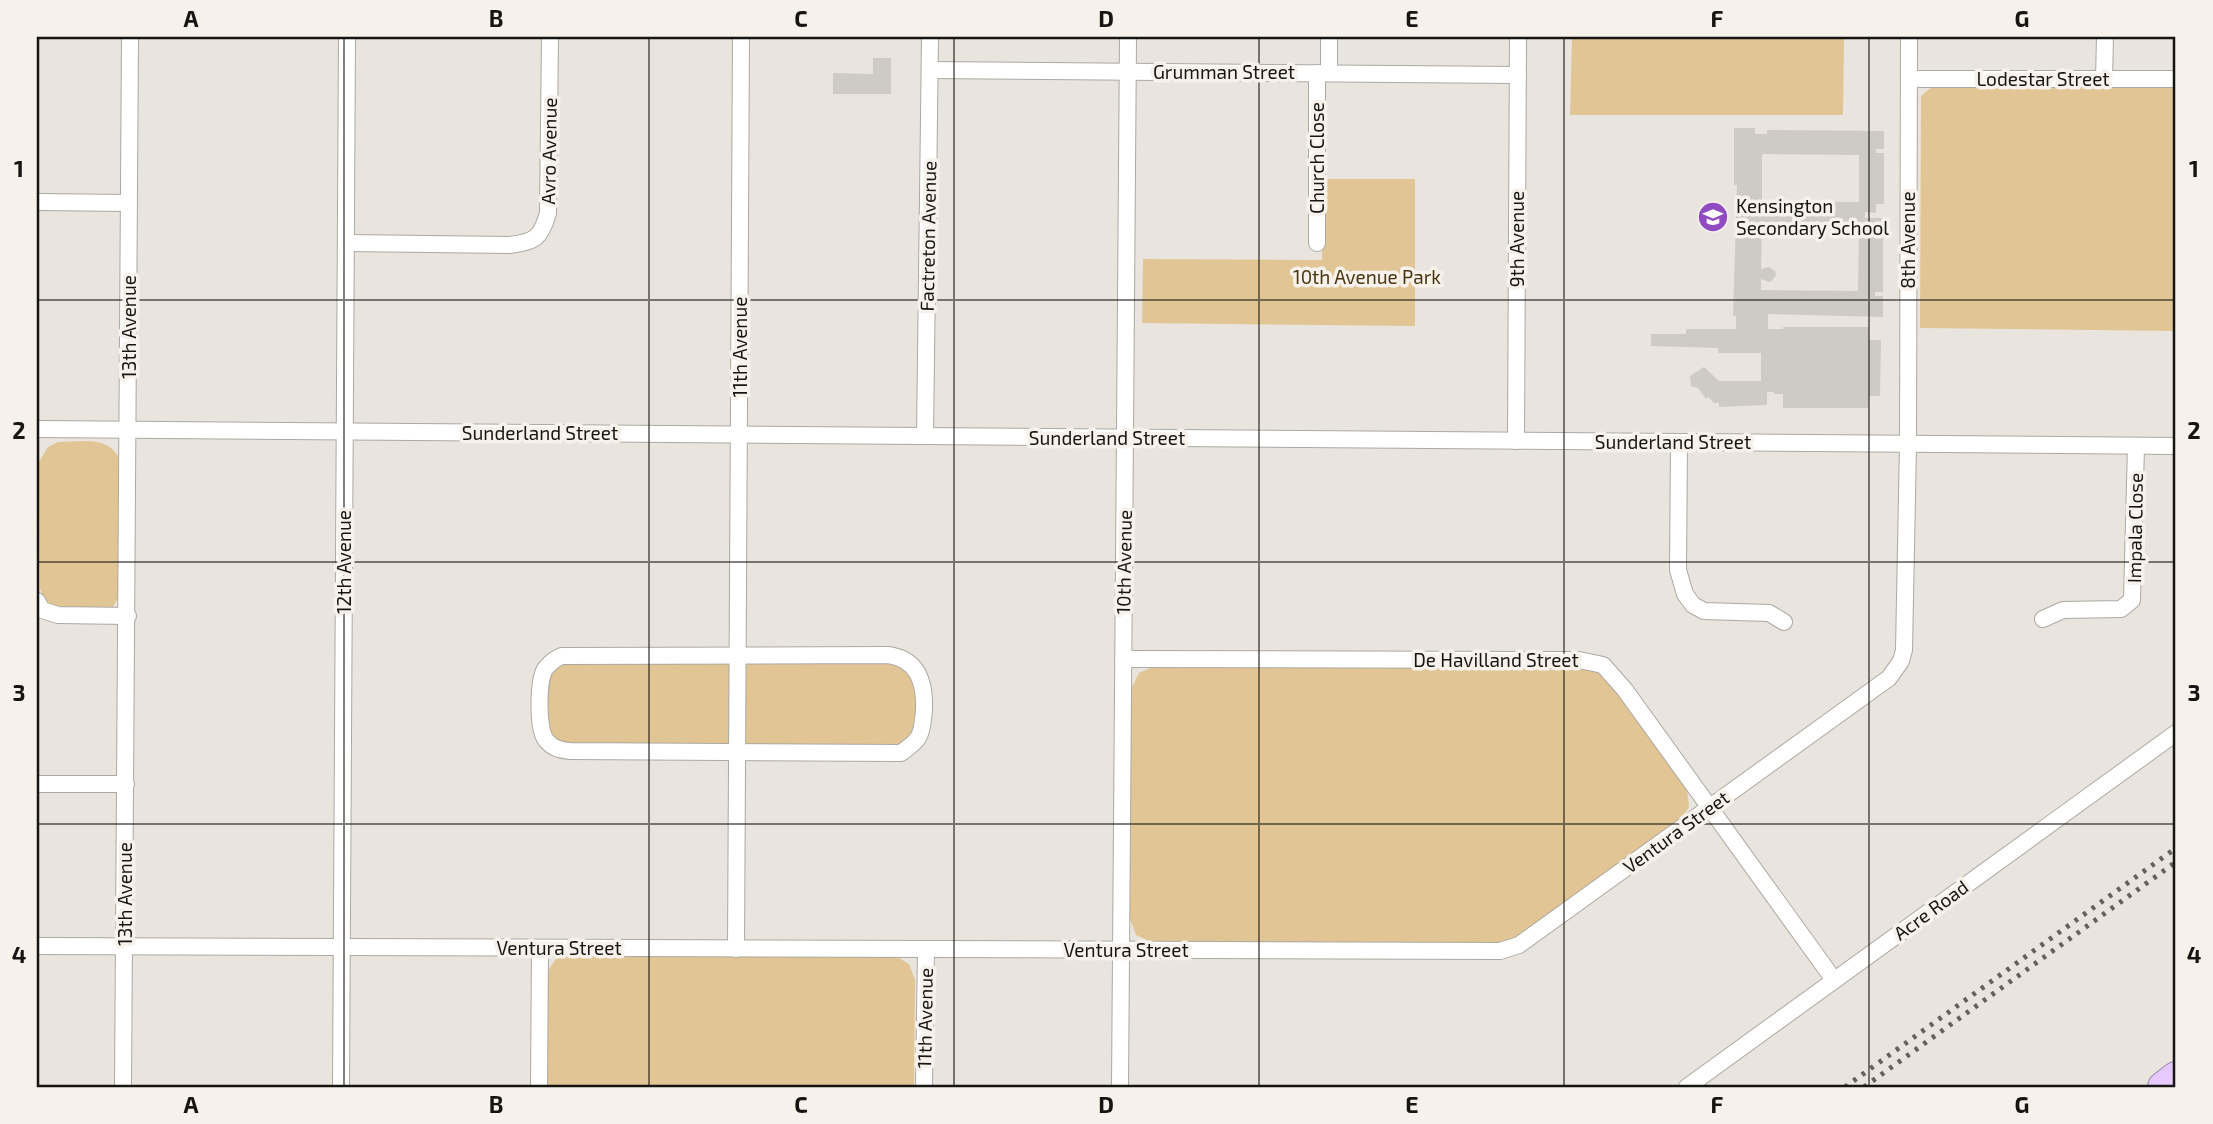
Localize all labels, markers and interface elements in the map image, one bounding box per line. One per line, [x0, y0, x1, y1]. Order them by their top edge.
text: A [183, 4, 199, 32]
text: B [489, 4, 503, 32]
text: C [794, 4, 808, 32]
text: D [1098, 4, 1114, 32]
text: E [1405, 4, 1419, 32]
text: F [1711, 4, 1724, 32]
text: G [2015, 4, 2029, 32]
street label: Grumman Street [1153, 60, 1295, 83]
street label: Lodestar Street [1976, 67, 2110, 90]
street label: Avro Avenue [536, 97, 561, 205]
street label: Church Close [1305, 102, 1328, 214]
text: 1 [14, 154, 24, 182]
text: 1 [2189, 154, 2199, 182]
street label: Factreton Avenue [915, 160, 940, 312]
street label: 9th Avenue [1505, 191, 1528, 287]
street label: 8th Avenue [1896, 191, 1919, 289]
place label: Kensington Secondary School [1736, 194, 1889, 239]
school or university icon: Kensington Secondary School [1696, 200, 1730, 234]
park label: 10th Avenue Park [1293, 265, 1441, 288]
street label: 13th Avenue [117, 275, 140, 379]
street label: 11th Avenue [728, 297, 751, 397]
text: 2 [12, 416, 26, 444]
text: 2 [2187, 416, 2201, 444]
street label: Sunderland Street [462, 421, 618, 444]
street label: Sunderland Street [1029, 426, 1185, 449]
street label: Sunderland Street [1595, 430, 1751, 453]
street label: Impala Close [2122, 473, 2147, 583]
street label: 10th Avenue [1111, 509, 1136, 615]
street label: 12th Avenue [332, 510, 355, 614]
street label: De Havilland Street [1413, 648, 1579, 671]
text: 3 [12, 678, 26, 706]
text: 3 [2187, 678, 2201, 706]
street label: Ventura Street [1618, 785, 1733, 878]
street label: 13th Avenue [113, 842, 136, 946]
street label: Acre Road [1889, 875, 1973, 944]
street label: Ventura Street [496, 936, 622, 959]
street label: Ventura Street [1063, 938, 1189, 961]
text: 4 [12, 940, 26, 968]
text: 4 [2187, 940, 2201, 968]
street label: 11th Avenue [912, 967, 937, 1069]
text: A [183, 1090, 199, 1118]
text: B [489, 1090, 503, 1118]
text: C [794, 1090, 808, 1118]
text: D [1098, 1090, 1114, 1118]
text: E [1405, 1090, 1419, 1118]
text: F [1711, 1090, 1724, 1118]
text: G [2015, 1090, 2029, 1118]

